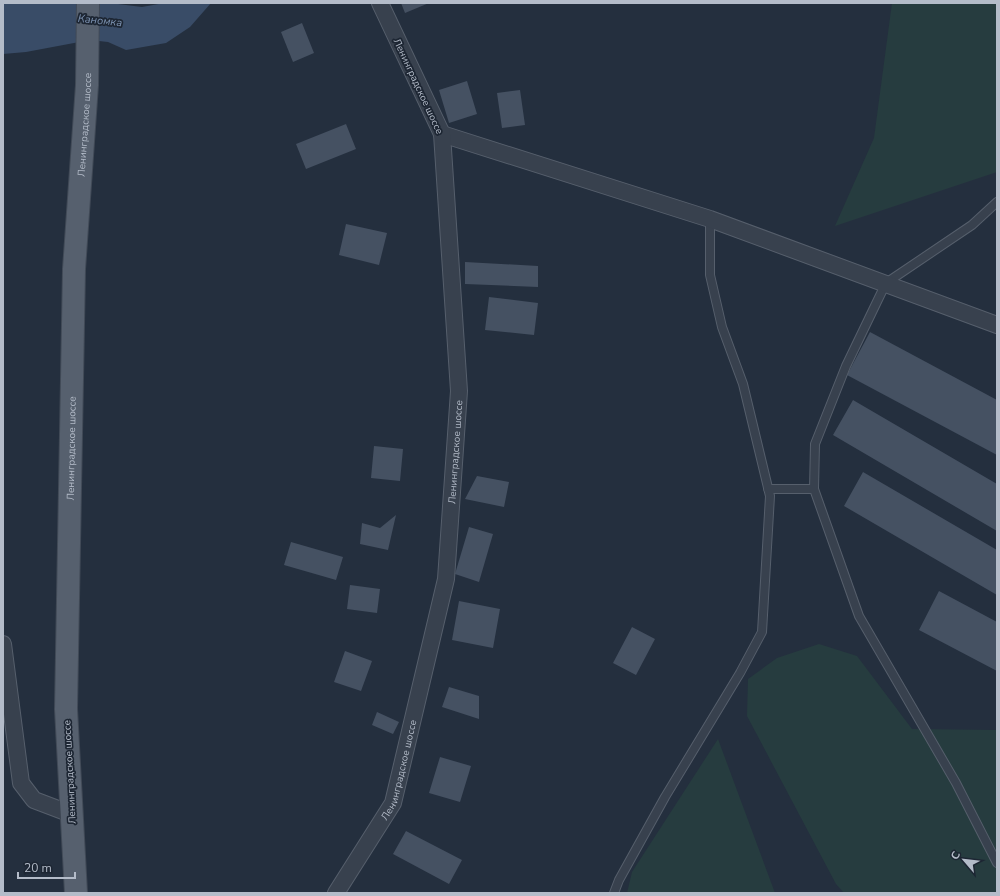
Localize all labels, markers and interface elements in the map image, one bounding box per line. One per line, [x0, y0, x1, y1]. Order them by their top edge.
water label: Каномка [77, 11, 123, 30]
street label: Ленинградское шоссе [390, 36, 446, 137]
street label: Ленинградское шоссе [75, 73, 95, 177]
street label: Ленинградское шоссе [64, 396, 80, 501]
street label: Ленинградское шоссе [445, 400, 466, 505]
street label: Ленинградское шоссе [378, 718, 420, 823]
street label: Ленинградское шоссе [60, 720, 80, 824]
north arrow [944, 840, 984, 880]
text: С [947, 848, 964, 862]
scale bar [18, 854, 75, 880]
text: 20 m [24, 860, 52, 876]

